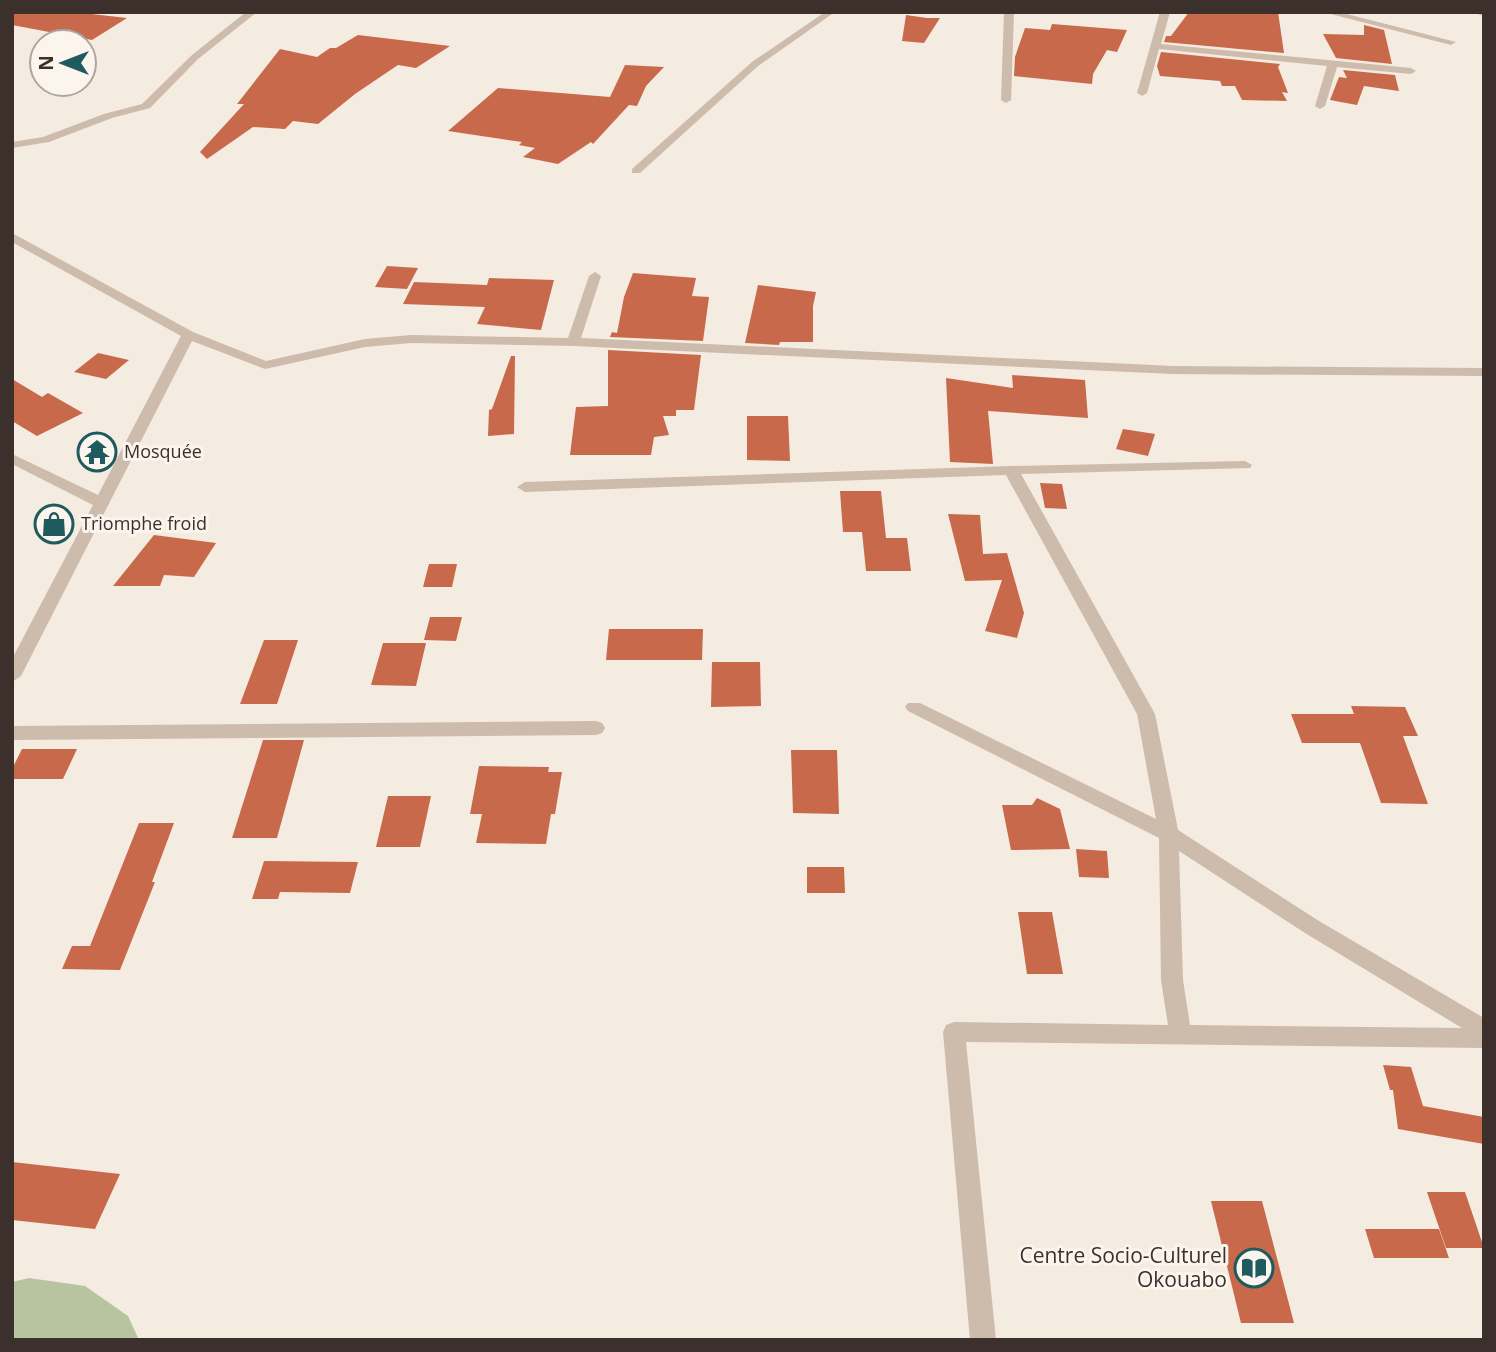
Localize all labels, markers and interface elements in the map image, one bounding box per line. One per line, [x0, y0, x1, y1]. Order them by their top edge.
north arrow [28, 28, 98, 98]
text: N [33, 55, 59, 71]
temple icon: Mosquée [76, 431, 118, 473]
place label: Mosquée [124, 439, 202, 463]
shop icon: Triomphe froid [33, 503, 75, 545]
place label: Triomphe froid [81, 511, 207, 535]
place label: Centre Socio-Culturel Okouabo [1019, 1241, 1227, 1293]
library icon: Centre Socio-Culturel Okouabo [1233, 1247, 1275, 1289]

